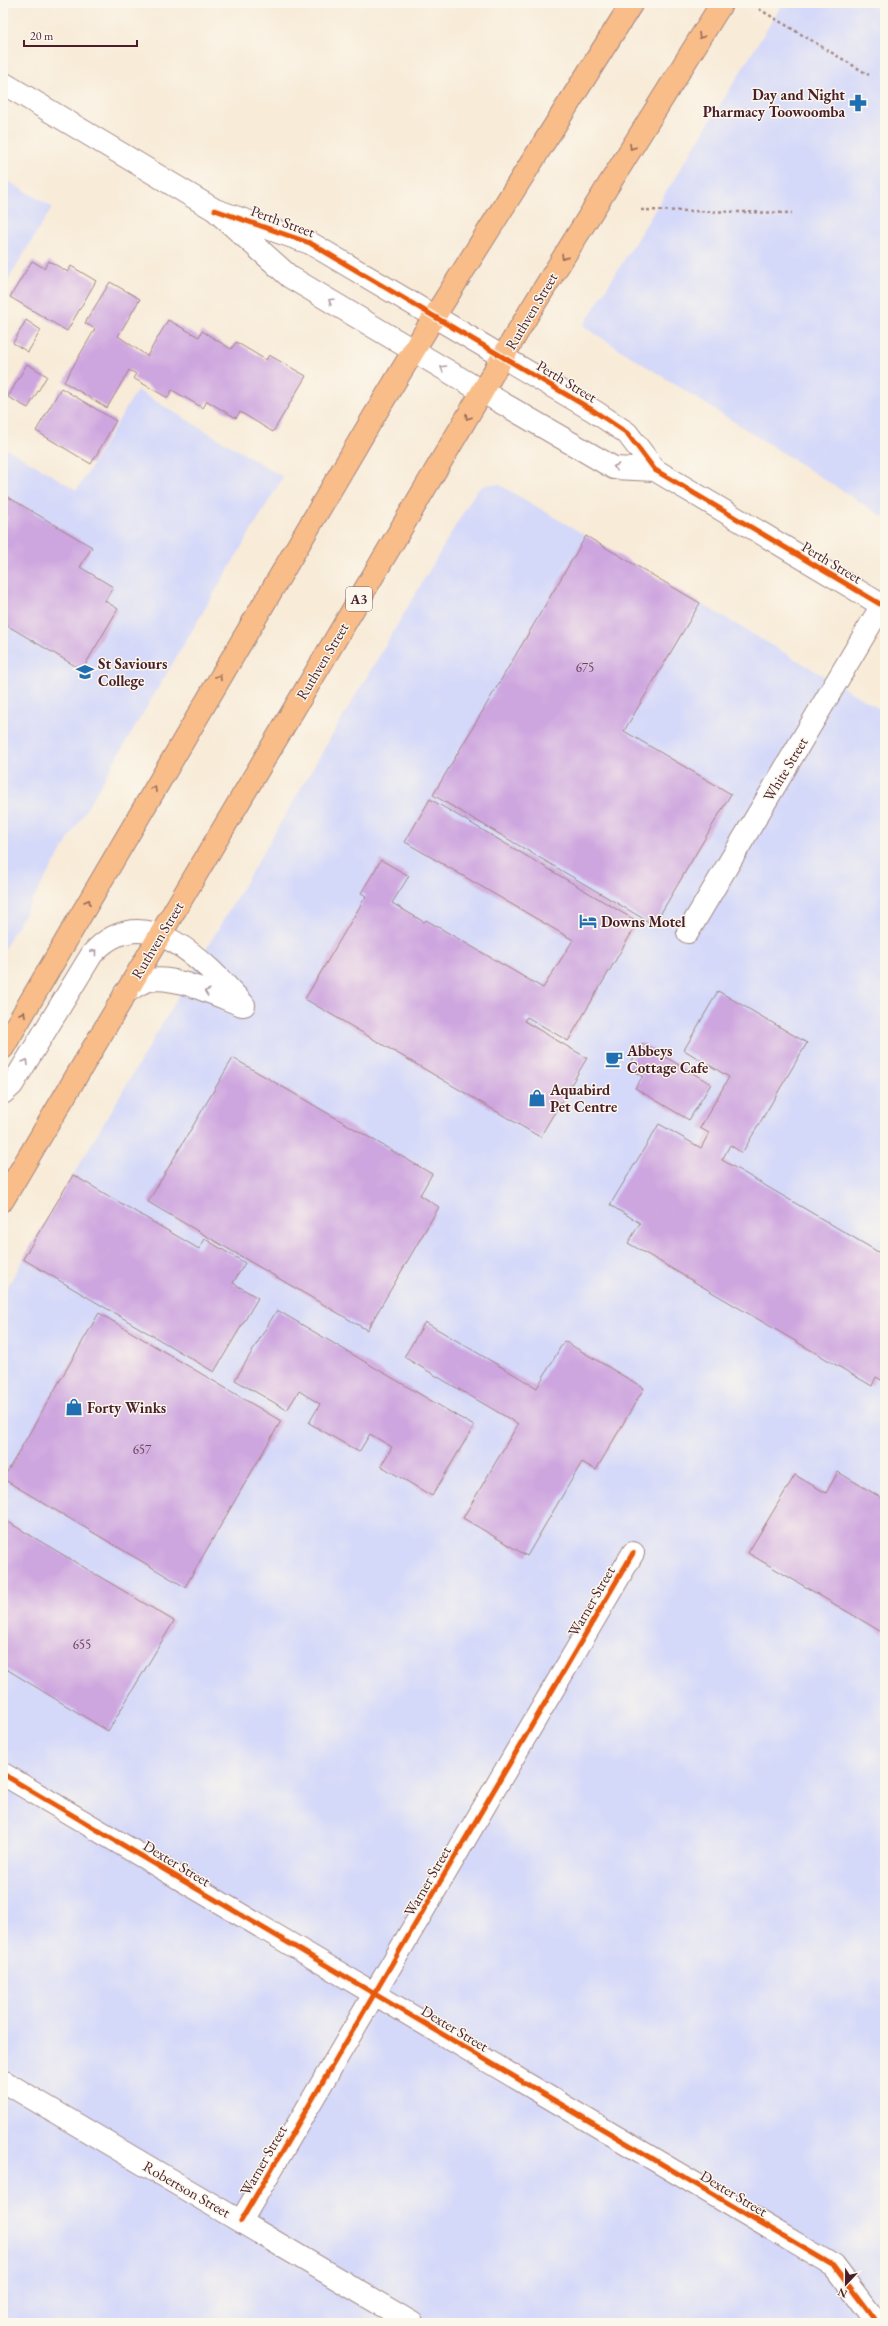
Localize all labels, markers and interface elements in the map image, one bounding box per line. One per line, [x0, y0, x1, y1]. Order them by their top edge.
scale bar [24, 22, 137, 48]
text: 20 m [30, 28, 54, 44]
one-way arrow [698, 32, 706, 39]
place label: Day and Night Pharmacy Toowoomba [703, 85, 845, 121]
pharmacy icon: Day and Night Pharmacy Toowoomba [848, 93, 868, 113]
one-way arrow [630, 143, 637, 150]
street label: Perth Street [248, 201, 318, 241]
one-way arrow [561, 253, 569, 260]
street label: Ruthven Street [501, 269, 562, 353]
one-way arrow [328, 299, 336, 306]
street label: Perth Street [533, 356, 601, 406]
one-way arrow [440, 365, 447, 372]
one-way arrow [466, 413, 473, 420]
one-way arrow [613, 464, 620, 472]
street label: Perth Street [798, 537, 866, 587]
road number: A3 [346, 587, 372, 611]
street label: Ruthven Street [292, 619, 353, 703]
place label: St Saviours College [98, 654, 167, 690]
house number: 675 [576, 659, 594, 676]
school or university icon: St Saviours College [75, 662, 95, 682]
one-way arrow [215, 674, 222, 681]
street label: White Street [758, 733, 812, 805]
one-way arrow [149, 786, 156, 793]
street label: Ruthven Street [127, 898, 188, 982]
one-way arrow [84, 899, 91, 906]
hotel icon: Downs Motel [578, 911, 598, 931]
place label: Downs Motel [601, 912, 686, 931]
one-way arrow [90, 949, 97, 956]
one-way arrow [203, 989, 210, 997]
one-way arrow [18, 1011, 25, 1018]
place label: Abbeys Cottage Cafe [626, 1041, 708, 1077]
cafe icon: Abbeys Cottage Cafe [604, 1049, 624, 1069]
one-way arrow [21, 1059, 29, 1066]
place label: Aquabird Pet Centre [549, 1080, 617, 1116]
shop icon: Aquabird Pet Centre [527, 1088, 547, 1108]
shop icon: Forty Winks [64, 1397, 84, 1417]
place label: Forty Winks [87, 1398, 166, 1417]
house number: 657 [133, 1441, 152, 1458]
street label: Warner Street [563, 1562, 619, 1640]
house number: 655 [73, 1636, 91, 1653]
street label: Dexter Street [140, 1836, 214, 1891]
street label: Warner Street [399, 1842, 455, 1920]
street label: Dexter Street [418, 2001, 492, 2056]
street label: Warner Street [235, 2121, 291, 2199]
street label: Robertson Street [140, 2156, 234, 2222]
street label: Dexter Street [697, 2166, 771, 2221]
north arrow [826, 2264, 866, 2304]
text: N [835, 2285, 849, 2301]

